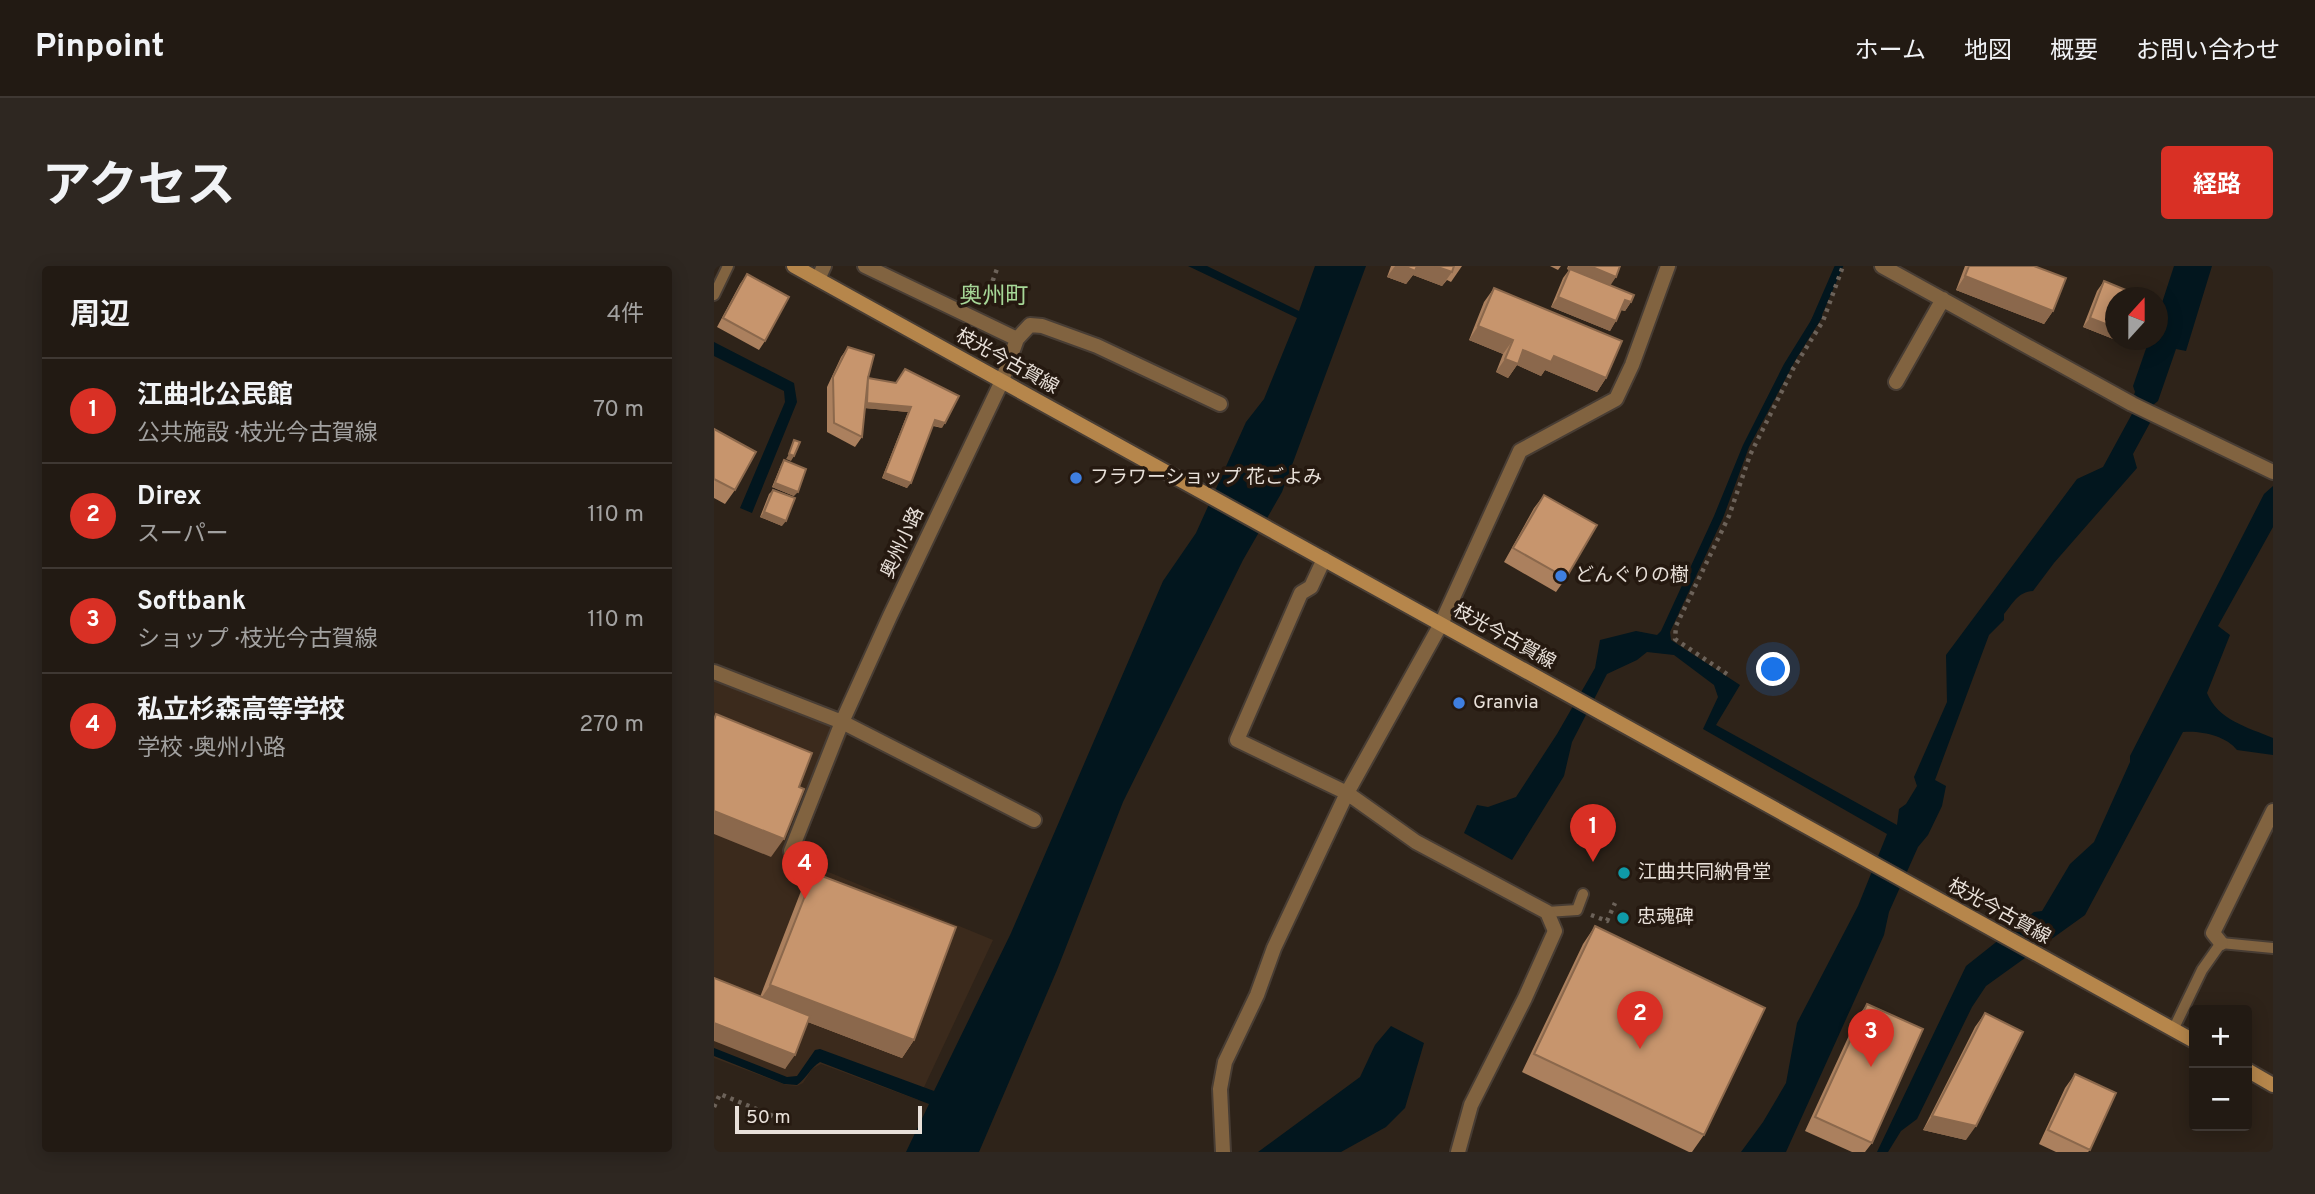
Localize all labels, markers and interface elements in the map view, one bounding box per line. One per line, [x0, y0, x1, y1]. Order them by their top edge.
text: Pinpoint [35, 27, 164, 69]
text: ホーム [1855, 37, 1926, 67]
text: 地図 [1964, 37, 2012, 67]
text: 概要 [2050, 37, 2098, 67]
text: お問い合わせ [2136, 37, 2280, 67]
button: 経路 [2161, 146, 2273, 219]
text: アクセス [42, 158, 236, 220]
district label: 奥州町 [960, 283, 1029, 312]
north arrow [2105, 287, 2168, 350]
text: 周辺 [70, 298, 130, 335]
text: 4件 [607, 301, 644, 330]
street label: 枝光今古賀線 [951, 324, 1063, 400]
text: 江曲北公民館 [137, 380, 293, 413]
text: 1 [88, 396, 98, 425]
text: 70 m [593, 396, 644, 425]
text: 公共施設 · 枝光今古賀線 [137, 420, 378, 449]
place label: フラワーショップ 花ごよみ [1090, 466, 1322, 490]
marker: フラワーショップ 花ごよみ [1068, 470, 1084, 486]
text: Direx [137, 481, 202, 514]
text: 2 [86, 501, 100, 530]
text: 110 m [587, 501, 644, 530]
street label: 奥州小路 [876, 503, 930, 583]
text: スーパー [137, 521, 229, 550]
place label: どんぐりの樹 [1575, 564, 1689, 588]
marker: どんぐりの樹 [1553, 568, 1569, 584]
text: Softbank [137, 586, 246, 619]
street label: 枝光今古賀線 [1448, 599, 1560, 675]
text: 3 [86, 606, 100, 635]
text: 110 m [587, 606, 644, 635]
text: ショップ · 枝光今古賀線 [137, 626, 378, 655]
your location [1756, 652, 1790, 686]
place label: Granvia [1473, 691, 1539, 715]
text: 私立杉森高等学校 [137, 695, 345, 728]
marker: Granvia [1451, 695, 1467, 711]
text: 4 [86, 711, 100, 740]
text: 270 m [579, 711, 644, 740]
text: 学校 · 奥州小路 [137, 735, 286, 764]
pin: 1 [1570, 804, 1616, 862]
pin: 4 [782, 841, 828, 899]
place label: 江曲共同納骨堂 [1638, 861, 1771, 885]
marker: 江曲共同納骨堂 [1616, 865, 1632, 881]
street label: 枝光今古賀線 [1943, 874, 2055, 950]
place label: 忠魂碑 [1637, 906, 1694, 930]
marker: 忠魂碑 [1615, 910, 1631, 926]
pin: 2 [1617, 991, 1663, 1049]
map controls [2189, 1005, 2252, 1131]
button: + [2189, 1005, 2252, 1068]
pin: 3 [1848, 1009, 1894, 1067]
button: − [2189, 1068, 2252, 1131]
scale bar [735, 1103, 922, 1135]
text: 50 m [746, 1106, 791, 1130]

